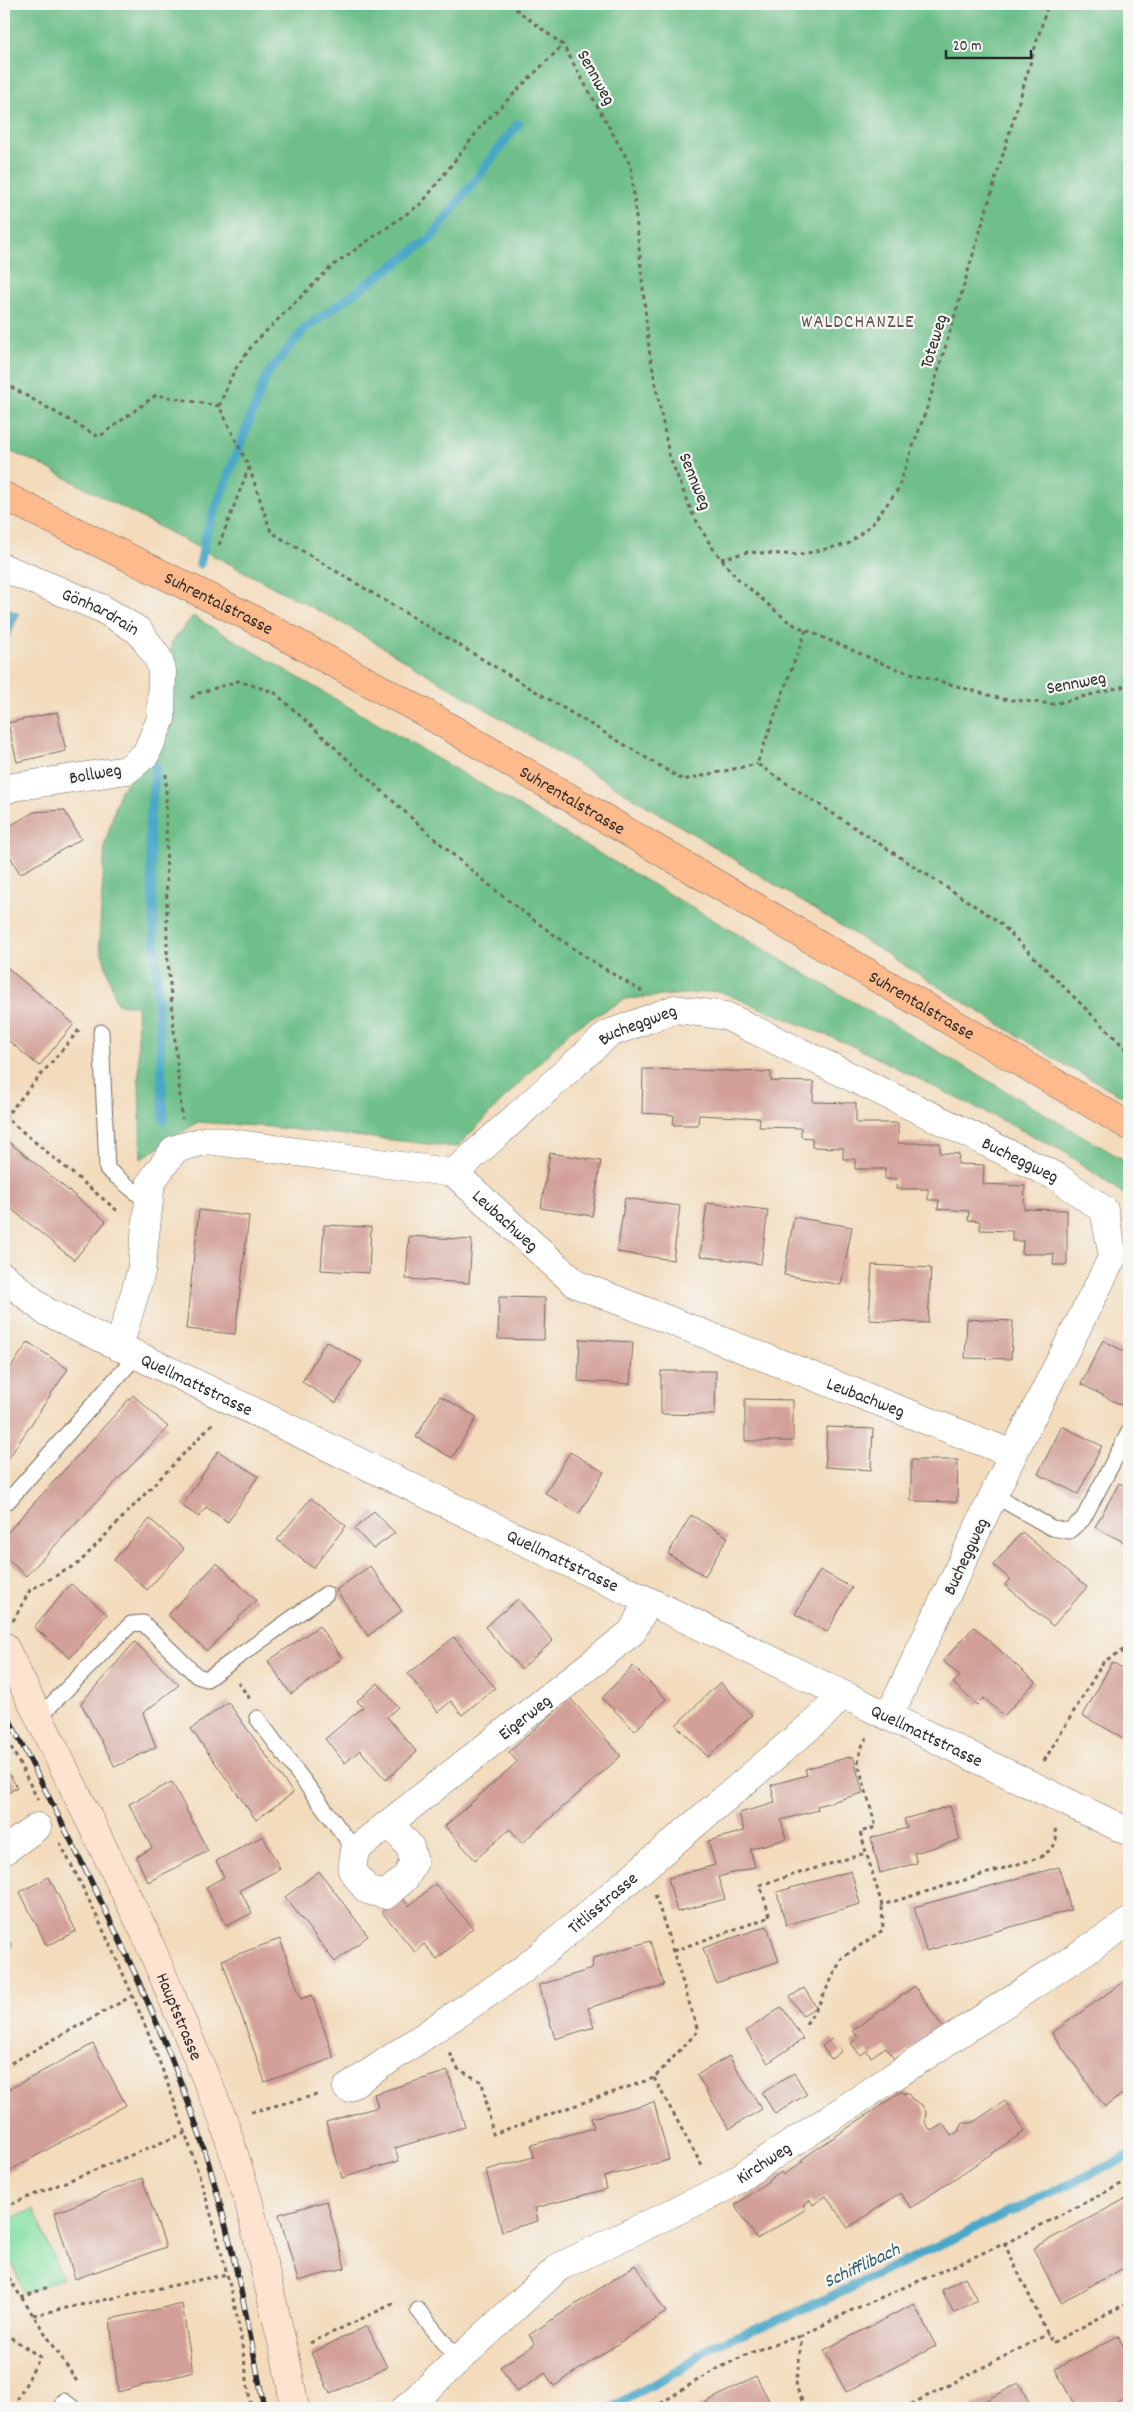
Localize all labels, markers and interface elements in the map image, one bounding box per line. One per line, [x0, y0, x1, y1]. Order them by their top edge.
scale bar [946, 28, 1030, 60]
text: 20 m [953, 36, 981, 58]
street label: Sennweg [569, 46, 620, 111]
district label: WALDCHANZLE [801, 310, 915, 337]
street label: Toteweg [915, 311, 955, 372]
street label: Sennweg [671, 449, 717, 514]
street label: Suhrentalstrasse [159, 567, 277, 643]
street label: Gönhardrain [57, 583, 143, 643]
street label: Sennweg [1045, 666, 1108, 702]
street label: Bollweg [67, 759, 124, 792]
street label: Suhrentalstrasse [514, 761, 629, 843]
street label: Suhrentalstrasse [863, 966, 978, 1048]
street label: Bucheggweg [593, 999, 681, 1052]
street label: Bucheggweg [977, 1132, 1062, 1191]
street label: Leubachweg [465, 1185, 543, 1259]
street label: Quellmattstrasse [136, 1349, 256, 1424]
street label: Leubachweg [822, 1373, 908, 1426]
street label: Bucheggweg [938, 1514, 996, 1600]
street label: Quellmattstrasse [502, 1525, 622, 1600]
street label: Eigerweg [494, 1690, 558, 1748]
street label: Quellmattstrasse [866, 1700, 986, 1775]
street label: Titlisstrasse [564, 1867, 644, 1941]
street label: Hauptstrasse [148, 1970, 207, 2065]
street label: Kirchweg [732, 2137, 797, 2192]
water label: Schifflibach [820, 2237, 906, 2297]

